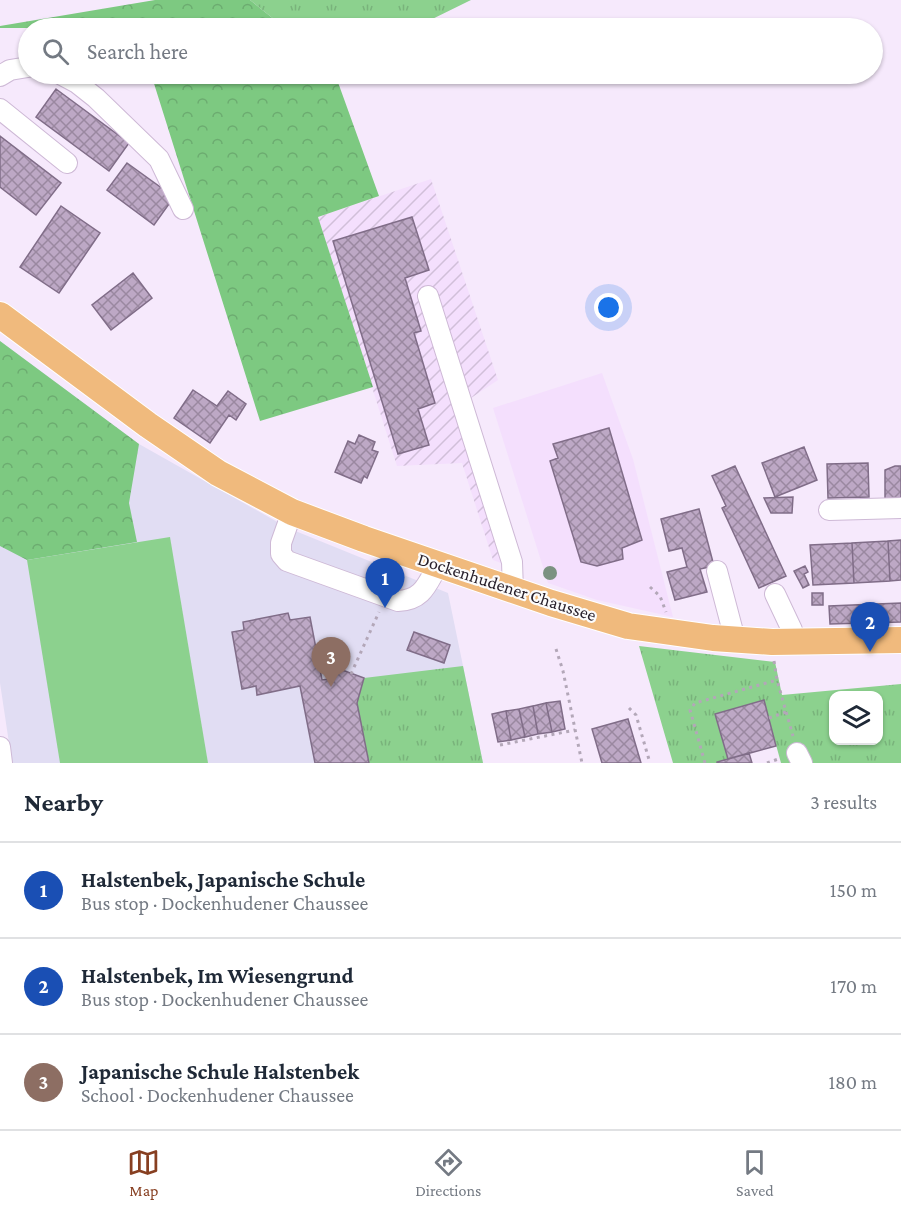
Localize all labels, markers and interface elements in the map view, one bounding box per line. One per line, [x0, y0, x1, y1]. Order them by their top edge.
search box [18, 18, 883, 84]
icon: search [39, 35, 72, 68]
text: Search here [87, 39, 188, 64]
your location [594, 293, 623, 322]
street label: Dockenhudener Chaussee [415, 549, 599, 625]
pin: 1 [366, 558, 404, 608]
pin: 2 [850, 602, 890, 652]
pin: 3 [312, 638, 350, 687]
map controls [829, 691, 883, 745]
button: layers [829, 691, 883, 745]
text: Nearby [24, 788, 103, 817]
text: 3 results [810, 791, 877, 813]
text: Halstenbek, Japanische Schule [81, 867, 365, 892]
text: 1 [40, 879, 47, 901]
text: 150 m [830, 879, 877, 901]
text: Bus stop · Dockenhudener Chaussee [81, 892, 368, 914]
text: Halstenbek, Im Wiesengrund [81, 963, 354, 988]
text: 2 [38, 975, 49, 997]
text: 170 m [830, 975, 877, 997]
text: Bus stop · Dockenhudener Chaussee [81, 988, 368, 1010]
text: Japanische Schule Halstenbek [81, 1059, 359, 1084]
text: 3 [39, 1071, 48, 1093]
text: 180 m [828, 1071, 877, 1093]
text: School · Dockenhudener Chaussee [81, 1084, 354, 1106]
tab: Map [127, 1146, 160, 1199]
tab: Directions [415, 1146, 481, 1199]
tab: Saved [736, 1146, 774, 1199]

